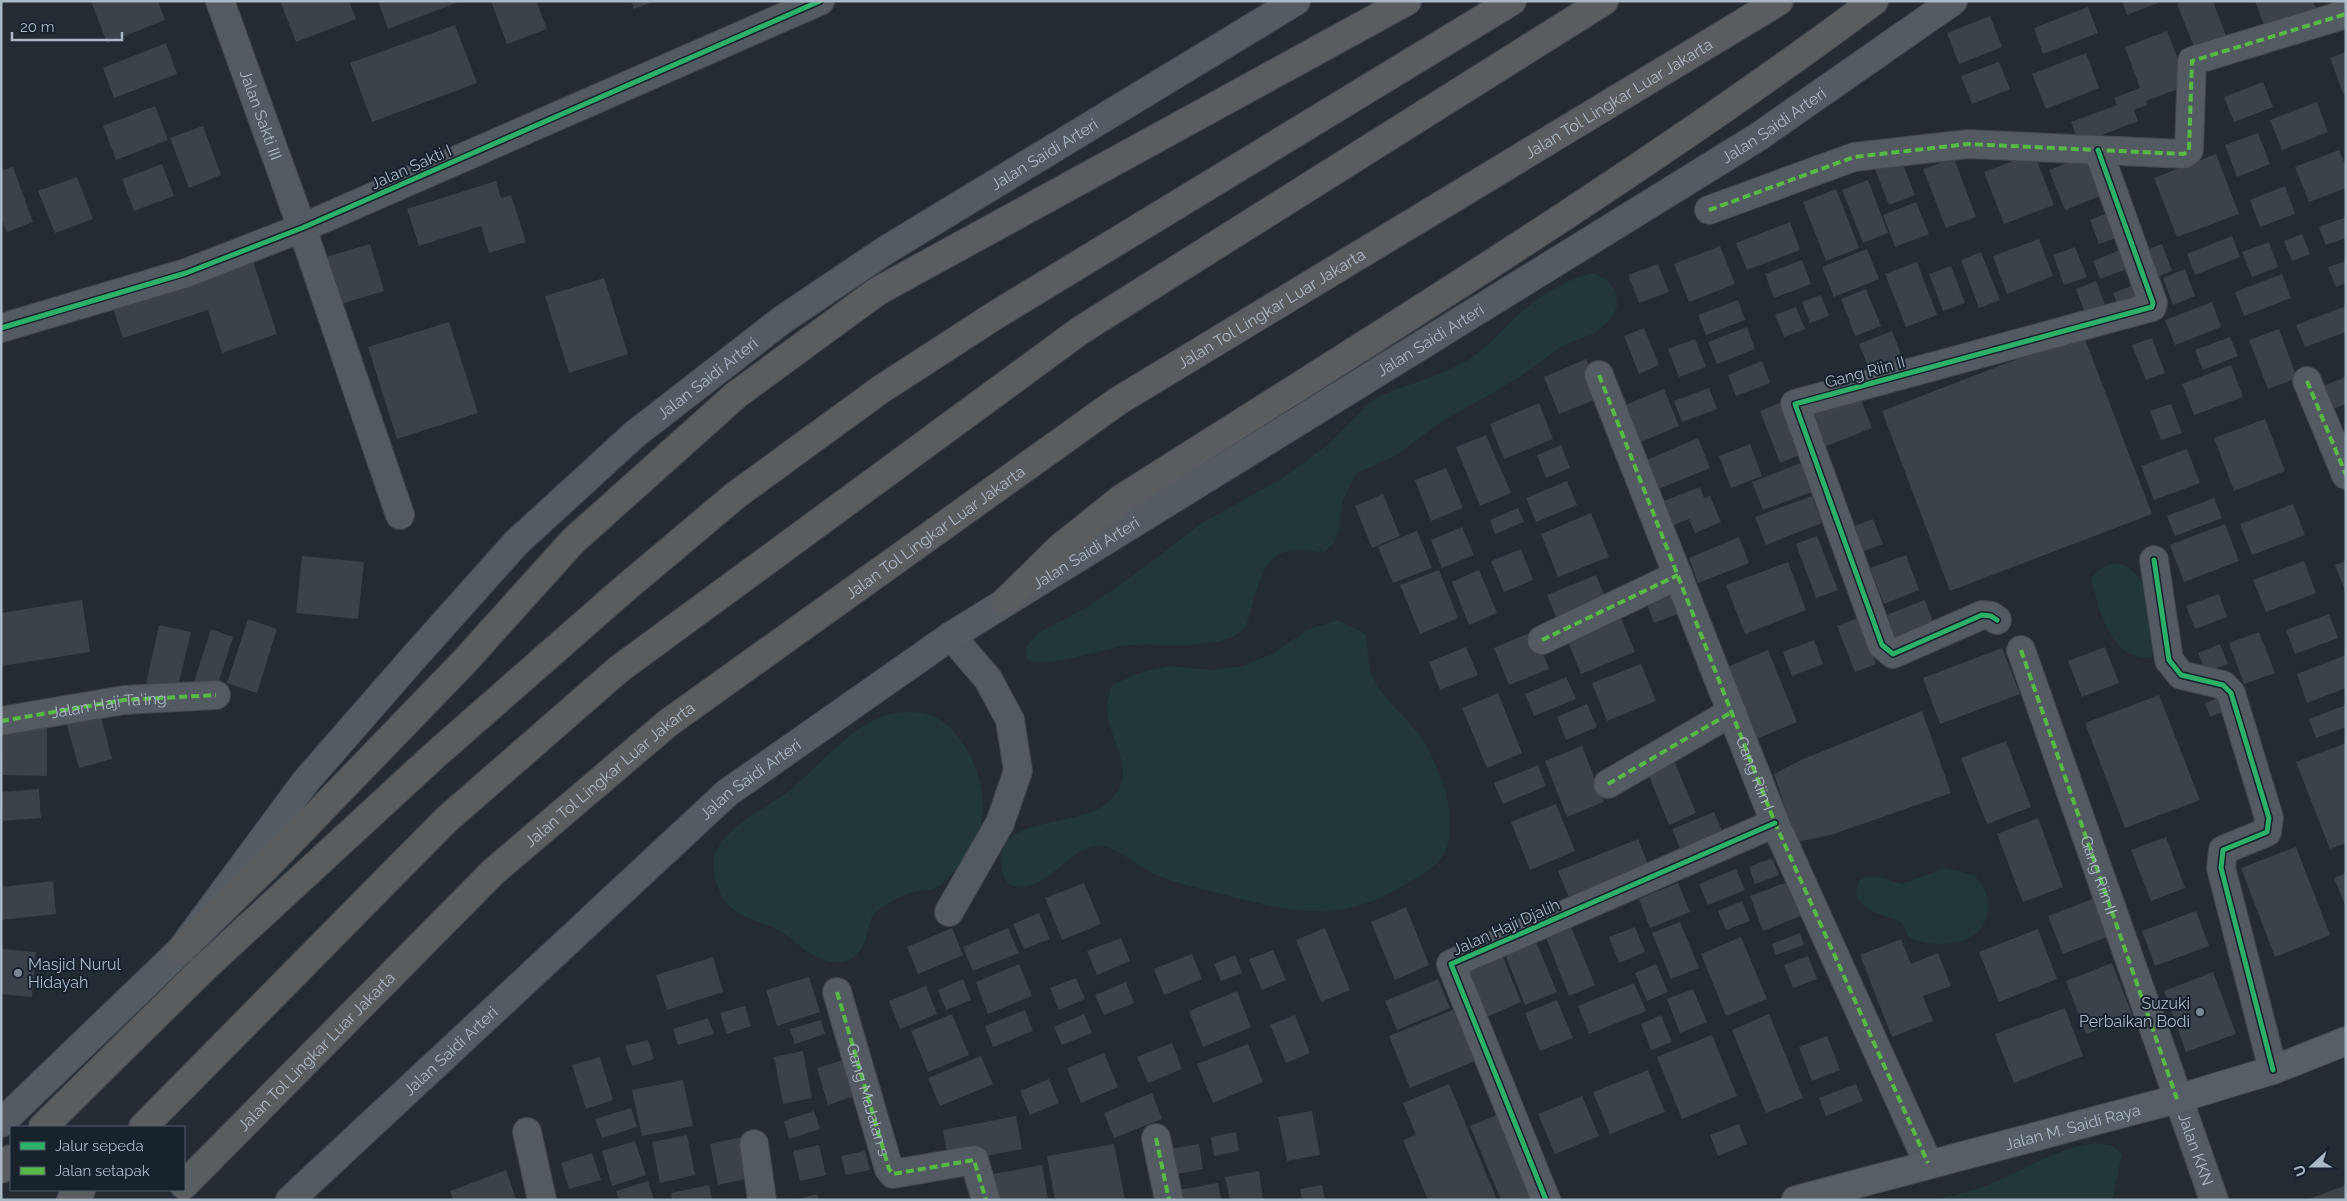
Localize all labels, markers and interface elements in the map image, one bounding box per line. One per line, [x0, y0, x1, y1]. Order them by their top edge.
scale bar [12, 10, 122, 42]
text: 20 m [20, 18, 55, 36]
street label: Jalan Tol Lingkar Luar Jakarta [1521, 34, 1716, 162]
street label: Jalan Sakti III [236, 67, 286, 163]
street label: Jalan Saidi Arteri [1718, 83, 1829, 167]
street label: Jalan Saidi Arteri [987, 114, 1101, 194]
street label: Jalan Sakti I [368, 141, 454, 193]
street label: Jalan Tol Lingkar Luar Jakarta [1174, 244, 1368, 372]
street label: Jalan Saidi Arteri [1373, 300, 1487, 380]
street label: Jalan Saidi Arteri [653, 333, 761, 423]
street label: Gang Riin II [1823, 352, 1907, 392]
street label: Jalan Tol Lingkar Luar Jakarta [842, 461, 1028, 603]
street label: Jalan Saidi Arteri [1029, 513, 1143, 593]
street label: Jalan Haji Ta'ing [49, 688, 167, 722]
street label: Jalan Tol Lingkar Luar Jakarta [520, 698, 698, 851]
street label: Gang Riin I [1732, 733, 1779, 813]
street label: Jalan Saidi Arteri [696, 735, 804, 823]
street label: Gang Riin II [2077, 833, 2122, 917]
street label: Jalan Haji Djalih [1449, 895, 1563, 959]
place label: Masjid Nurul Hidayah [28, 955, 121, 992]
marker: Masjid Nurul Hidayah [12, 967, 24, 979]
street label: Jalan Tol Lingkar Luar Jakarta [233, 968, 399, 1135]
place label: Suzuki Perbaikan Bodi [2079, 994, 2190, 1031]
street label: Jalan Saidi Arteri [399, 1002, 501, 1099]
marker: Suzuki Perbaikan Bodi [2194, 1006, 2206, 1018]
street label: Gang MaJalan s [843, 1041, 894, 1158]
street label: Jalan M. Saidi Raya [2003, 1100, 2142, 1154]
street label: Jalan KKN [2175, 1110, 2218, 1188]
legend [10, 1126, 185, 1191]
text: Jalur sepeda [55, 1137, 144, 1155]
north arrow [2287, 1141, 2337, 1191]
text: Jalan setapak [55, 1162, 150, 1180]
text: U [2291, 1163, 2309, 1178]

